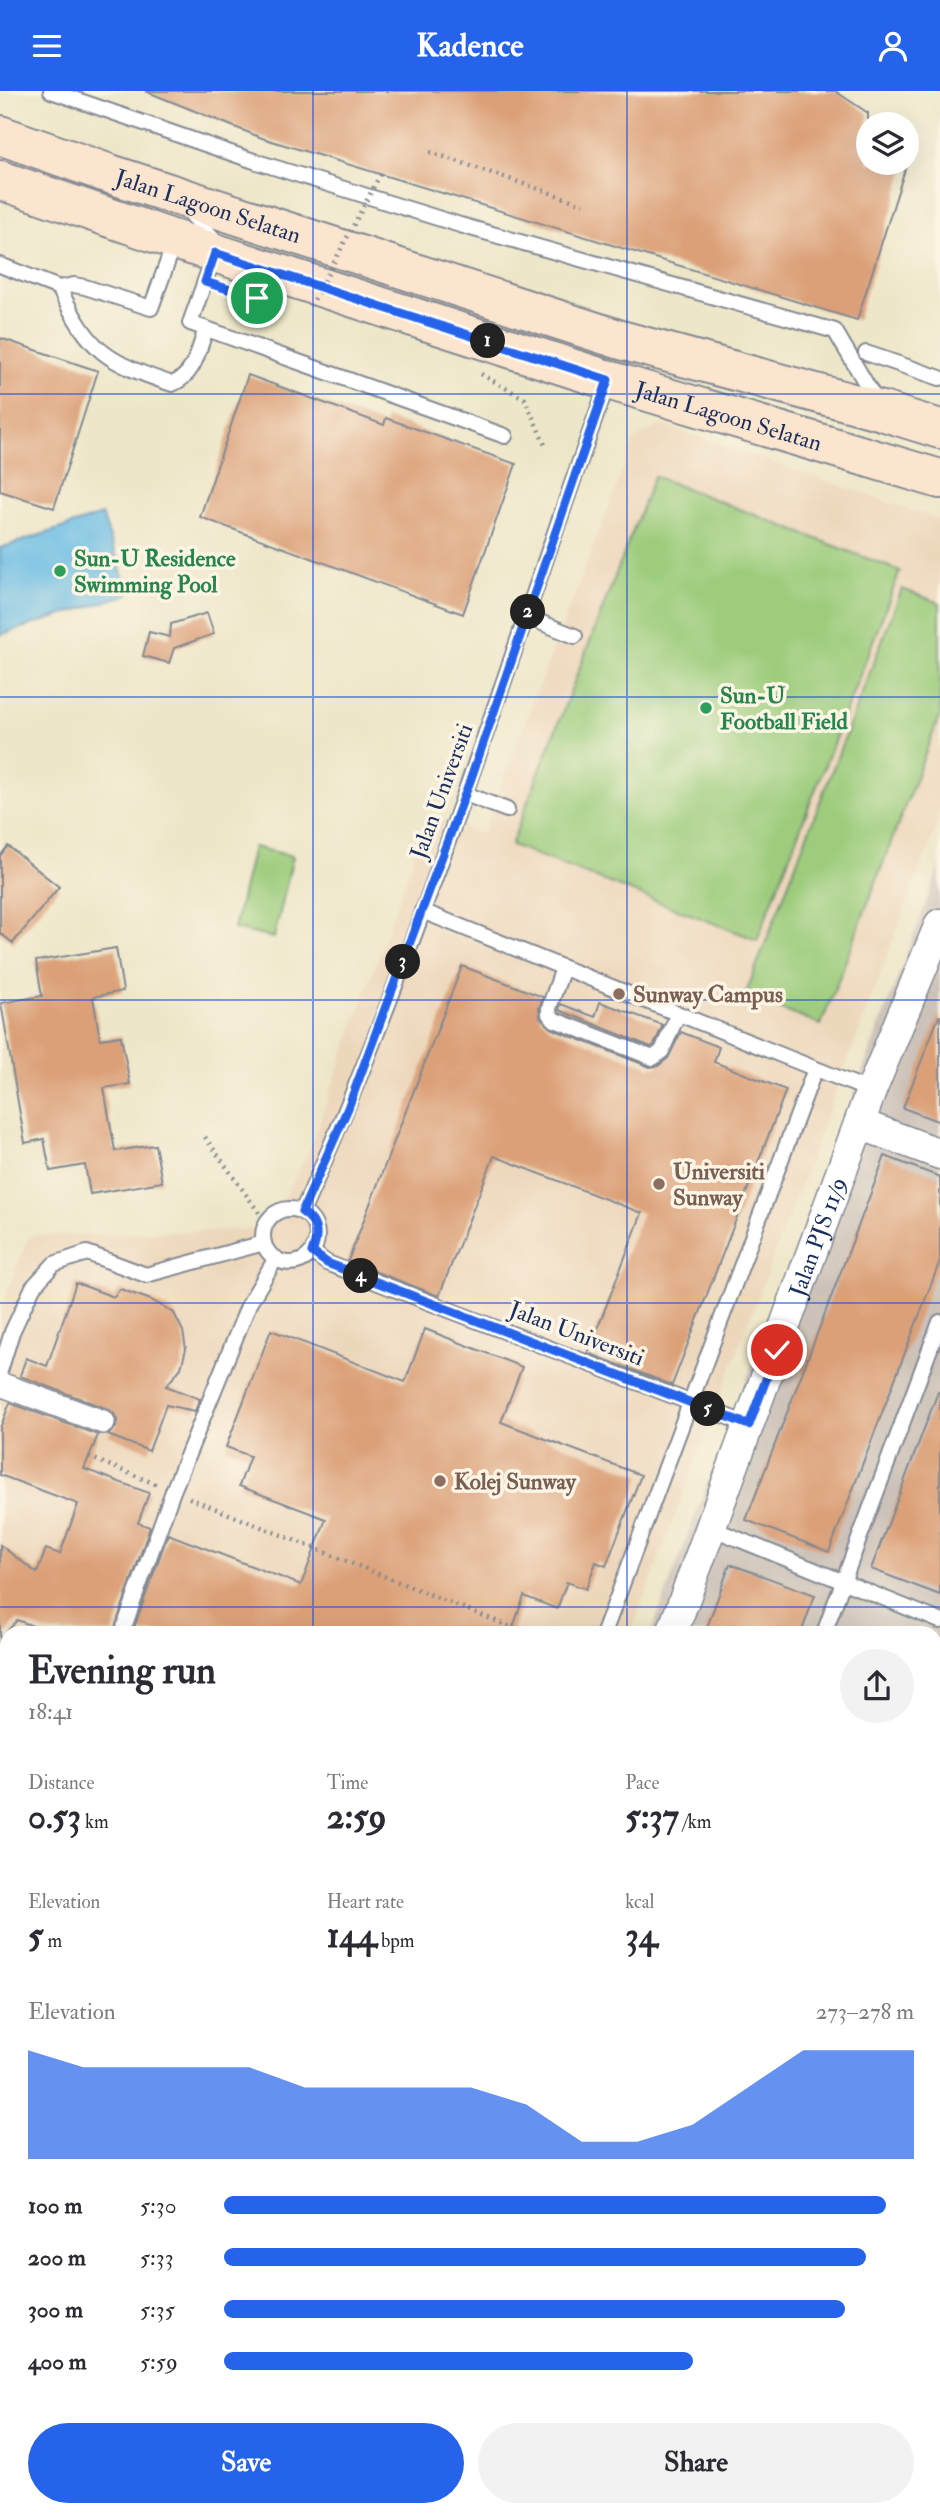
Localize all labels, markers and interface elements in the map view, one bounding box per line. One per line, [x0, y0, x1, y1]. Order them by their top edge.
text: Kadence [416, 26, 524, 66]
icon: menu [28, 27, 66, 65]
icon: person [874, 27, 912, 65]
map controls [856, 112, 919, 175]
button: layers [856, 112, 919, 175]
street label: Jalan Lagoon Selatan [111, 162, 305, 250]
pin [227, 268, 287, 328]
icon: arrive [238, 279, 276, 317]
pin: 1 [470, 323, 505, 359]
text: 1 [484, 328, 491, 352]
street label: Jalan Lagoon Selatan [631, 375, 825, 458]
place label: Sun-U Residence Swimming Pool [74, 544, 236, 600]
marker: Sun-U Residence Swimming Pool [52, 563, 68, 579]
pin: 2 [510, 595, 546, 629]
text: 2 [523, 599, 532, 623]
place label: Sun-U Football Field [720, 681, 849, 736]
marker: Sun-U Football Field [698, 700, 714, 716]
street label: Jalan Universiti [403, 719, 479, 864]
pin: 3 [386, 945, 420, 979]
text: 3 [399, 949, 406, 973]
place label: Sunway Campus [633, 980, 783, 1010]
marker: Sunway Campus [611, 986, 627, 1002]
place label: Universiti Sunway [673, 1157, 765, 1213]
street label: Jalan PJS 11/9 [782, 1173, 853, 1302]
marker: Universiti Sunway [651, 1176, 667, 1192]
pin: 4 [344, 1259, 378, 1293]
text: 4 [355, 1263, 366, 1287]
street label: Jalan Universiti [504, 1294, 648, 1372]
pin [747, 1320, 807, 1380]
icon: check [758, 1331, 796, 1369]
pin: 5 [690, 1391, 726, 1427]
text: 5 [703, 1396, 712, 1420]
place label: Kolej Sunway [454, 1467, 577, 1497]
marker: Kolej Sunway [432, 1473, 448, 1489]
text: Evening run [28, 1647, 216, 1695]
button: share [840, 1649, 914, 1723]
text: 18:41 [28, 1697, 73, 1726]
text: Distance [28, 1771, 94, 1795]
text: Time [327, 1771, 368, 1795]
text: Pace [625, 1771, 659, 1795]
text: 0.53 [28, 1795, 81, 1839]
text: 2:59 [327, 1795, 386, 1839]
text: 5:37 [625, 1795, 679, 1839]
text: km [81, 1810, 109, 1834]
text: /km [679, 1810, 712, 1834]
text: Elevation [28, 1890, 100, 1914]
text: Heart rate [327, 1890, 404, 1914]
text: kcal [625, 1890, 654, 1914]
text: 5 [28, 1914, 43, 1958]
text: 144 [327, 1914, 377, 1958]
text: 34 [625, 1914, 658, 1958]
text: m [43, 1929, 62, 1953]
text: bpm [377, 1929, 415, 1953]
text: Elevation [28, 1997, 116, 2026]
text: 273–278 m [816, 1997, 914, 2026]
text: 100 m [28, 2191, 82, 2220]
text: 5:30 [140, 2191, 176, 2220]
text: 200 m [28, 2243, 86, 2272]
text: 5:33 [140, 2243, 173, 2272]
text: 300 m [28, 2295, 83, 2324]
text: 5:35 [140, 2295, 175, 2324]
text: 400 m [28, 2347, 87, 2376]
text: 5:59 [140, 2347, 178, 2376]
button: Save [28, 2423, 464, 2503]
button: Share [478, 2423, 914, 2503]

